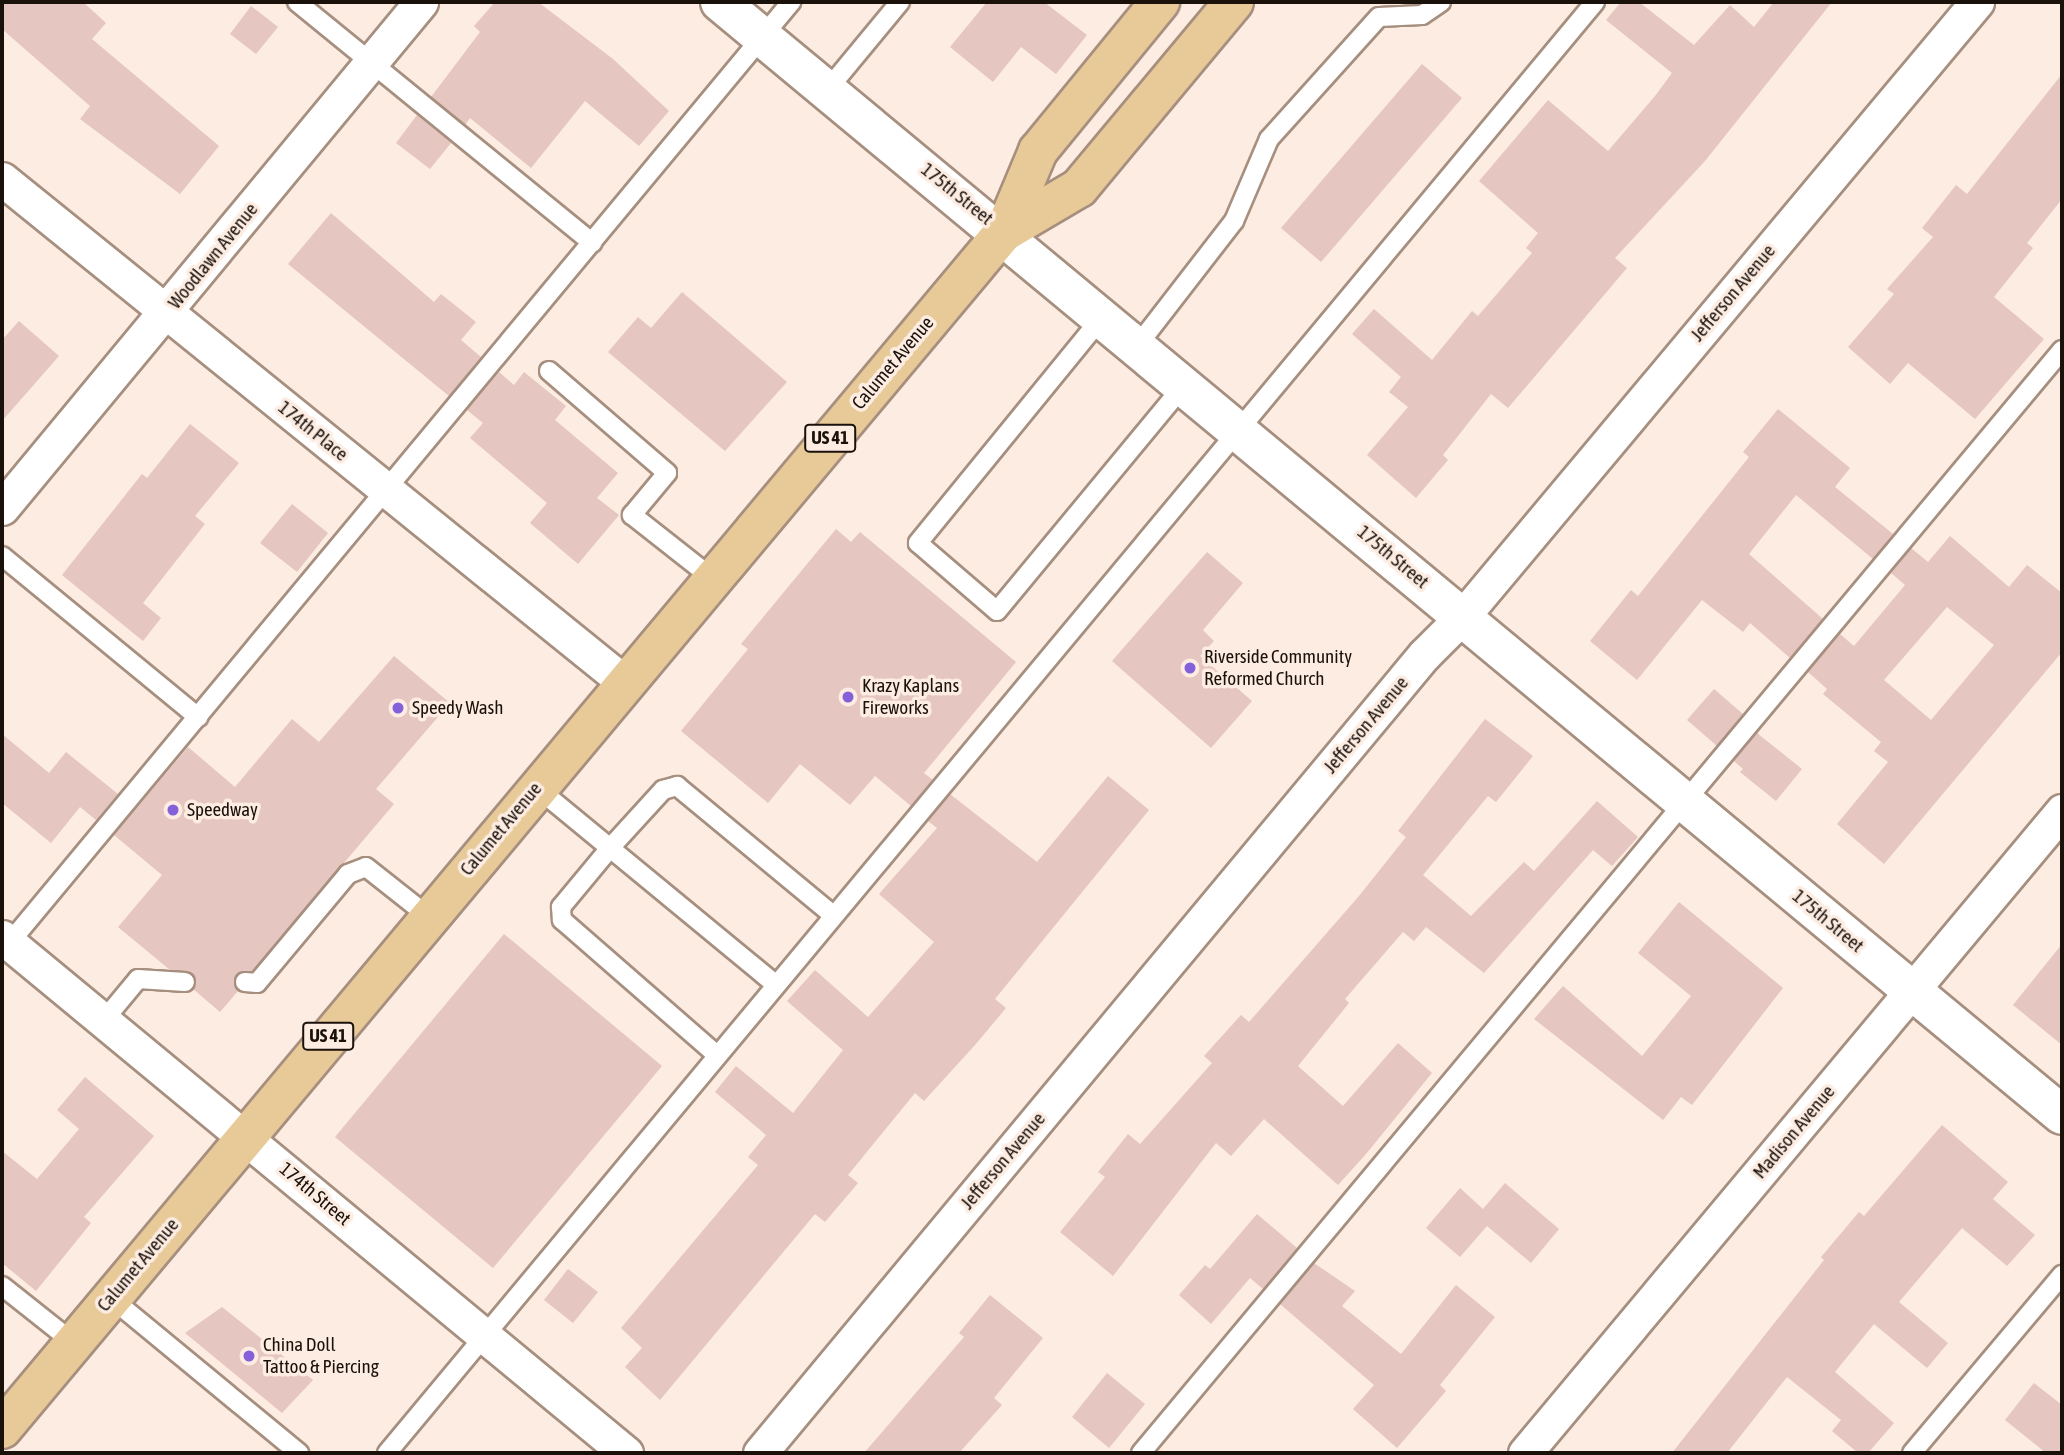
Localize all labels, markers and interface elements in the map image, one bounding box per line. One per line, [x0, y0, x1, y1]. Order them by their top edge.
street label: 175th Street [916, 158, 998, 230]
street label: Woodlawn Avenue [163, 198, 263, 314]
street label: Jefferson Avenue [1686, 240, 1780, 346]
street label: Calumet Avenue [847, 312, 939, 414]
street label: 174th Place [274, 396, 352, 466]
road number: US 41 [804, 424, 856, 452]
street label: 175th Street [1353, 521, 1433, 593]
place label: Riverside Community Reformed Church [1204, 646, 1352, 690]
marker: Riverside Community Reformed Church [1182, 660, 1198, 676]
street label: Jefferson Avenue [1319, 672, 1413, 778]
place label: Krazy Kaplans Fireworks [862, 675, 959, 719]
marker: Krazy Kaplans Fireworks [840, 689, 856, 705]
place label: Speedy Wash [412, 697, 503, 719]
marker: Speedy Wash [390, 700, 406, 716]
street label: Calumet Avenue [455, 778, 547, 880]
place label: Speedway [187, 799, 258, 821]
marker: Speedway [165, 802, 181, 818]
street label: 175th Street [1788, 885, 1868, 957]
road number: US 41 [302, 1021, 354, 1050]
street label: Madison Avenue [1748, 1081, 1840, 1183]
street label: Jefferson Avenue [956, 1108, 1050, 1214]
street label: 174th Street [275, 1158, 355, 1230]
street label: Calumet Avenue [92, 1214, 184, 1316]
place label: China Doll Tattoo & Piercing [263, 1334, 379, 1378]
marker: China Doll Tattoo & Piercing [241, 1348, 257, 1364]

